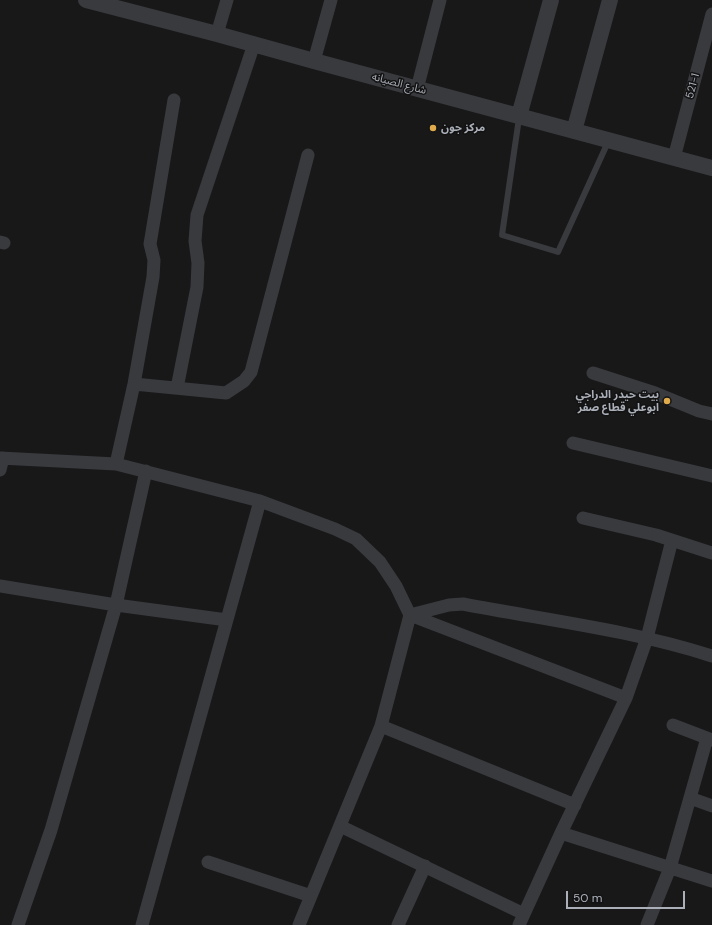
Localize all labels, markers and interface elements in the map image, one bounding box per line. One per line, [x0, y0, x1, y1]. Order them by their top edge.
street label: شارع الصيانه [370, 70, 428, 98]
street label: 521-1 [683, 72, 703, 100]
place label: مركز جون [441, 121, 485, 135]
marker: مركز جون [428, 123, 438, 133]
place label: بيت حيدر الدراجي ابوعلي قطاع صفر [576, 388, 659, 414]
marker: بيت حيدر الدراجي ابوعلي قطاع صفر [662, 396, 672, 406]
scale bar [568, 883, 687, 909]
text: 50 m [573, 890, 602, 906]

